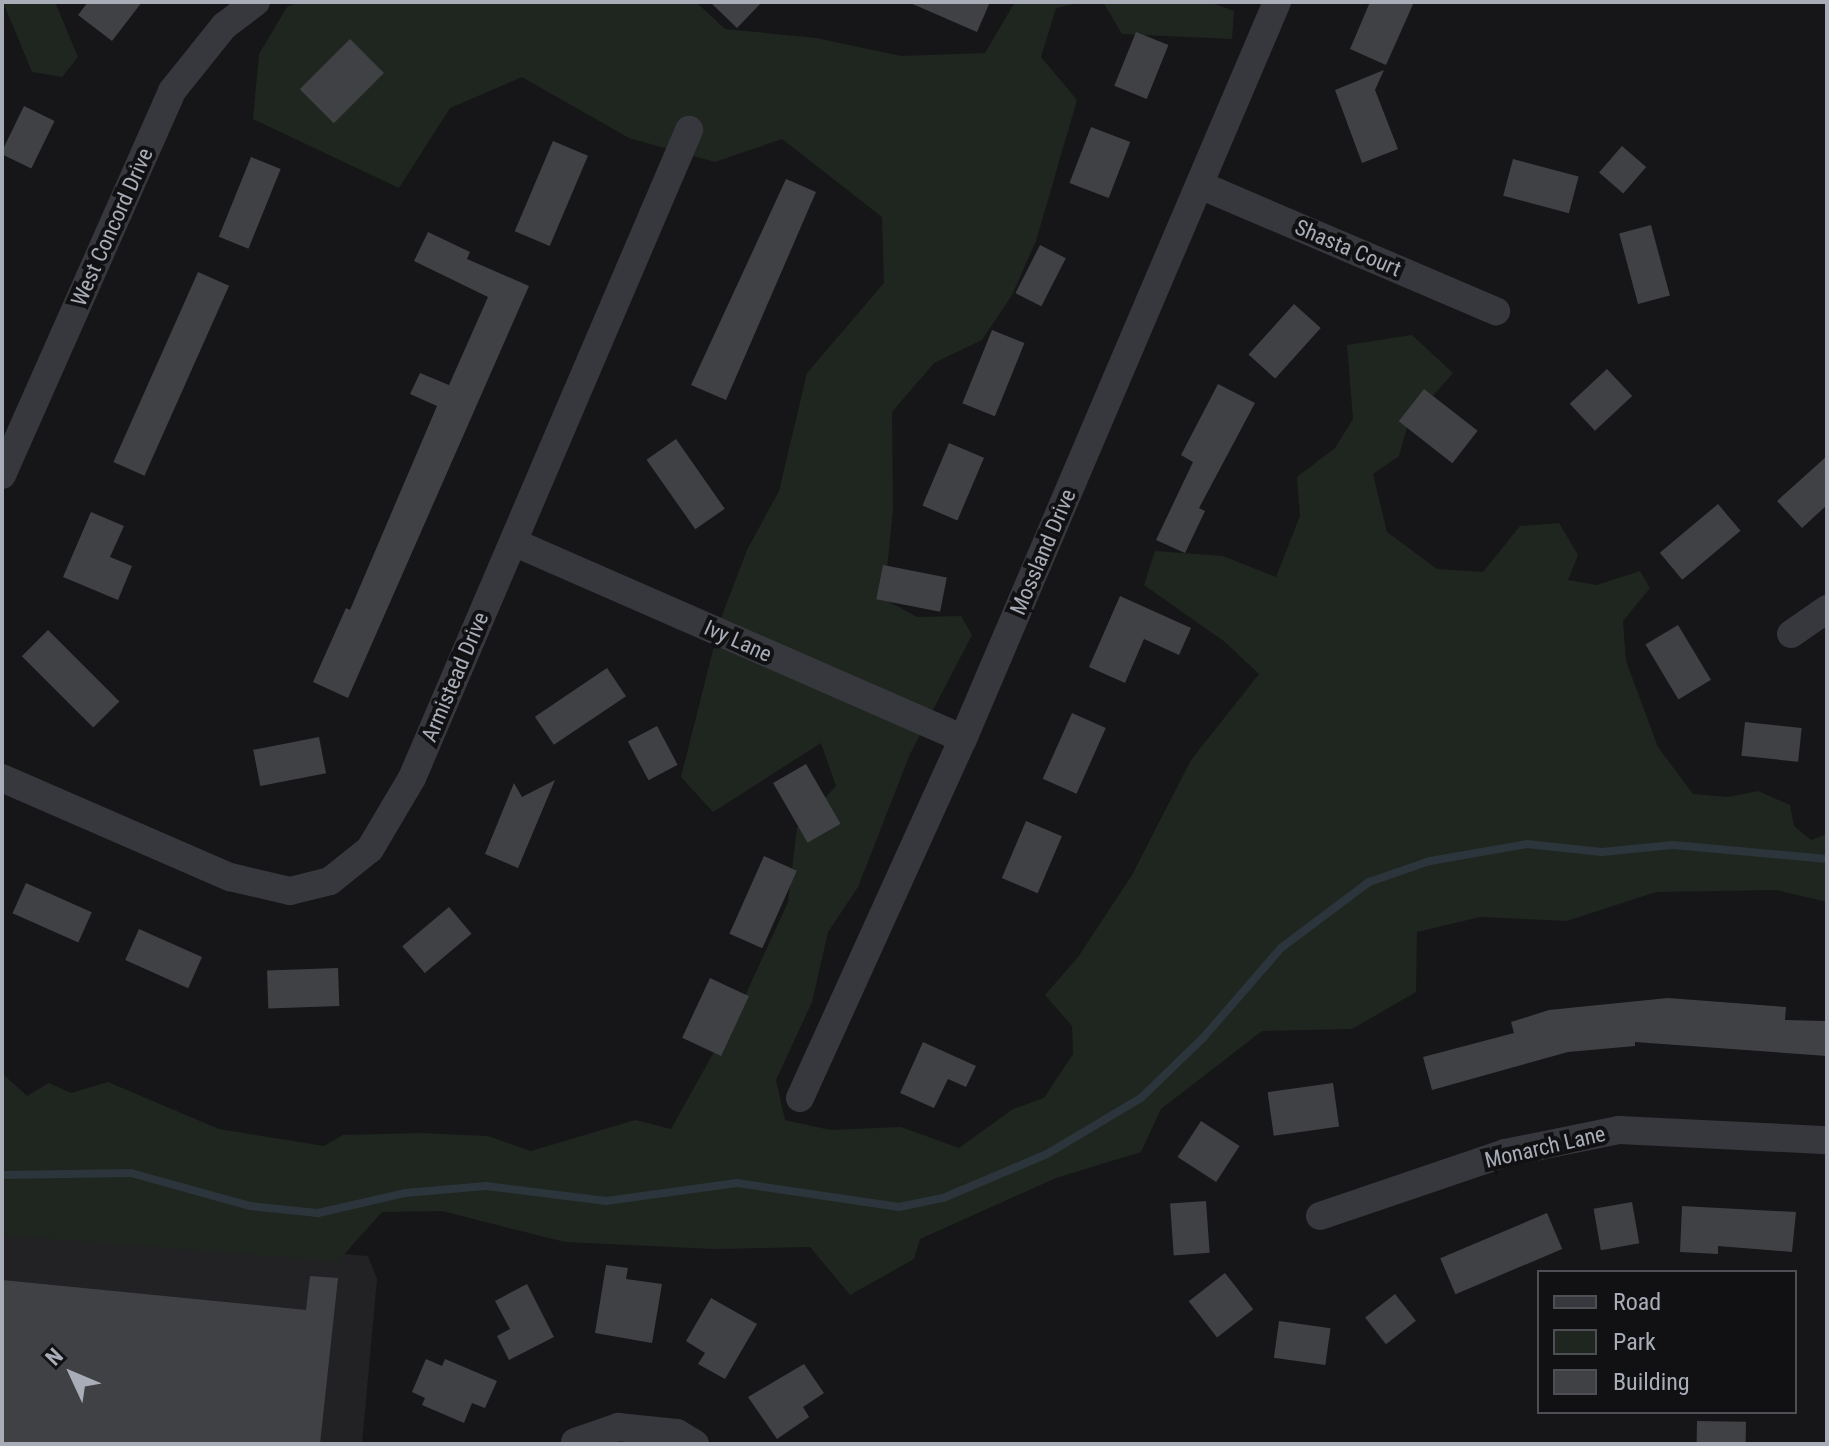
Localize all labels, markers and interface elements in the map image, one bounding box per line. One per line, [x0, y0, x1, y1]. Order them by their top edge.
street label: West Concord Drive [65, 144, 159, 310]
street label: Shasta Court [1291, 214, 1405, 282]
street label: Mossland Drive [1005, 485, 1081, 619]
street label: Armistead Drive [416, 608, 494, 746]
street label: Ivy Lane [700, 614, 776, 668]
street label: Monarch Lane [1482, 1120, 1608, 1174]
legend [1537, 1270, 1797, 1414]
text: Road [1613, 1288, 1661, 1316]
text: Park [1613, 1328, 1656, 1356]
north arrow [32, 1334, 112, 1414]
text: N [41, 1343, 68, 1371]
text: Building [1613, 1368, 1690, 1396]

